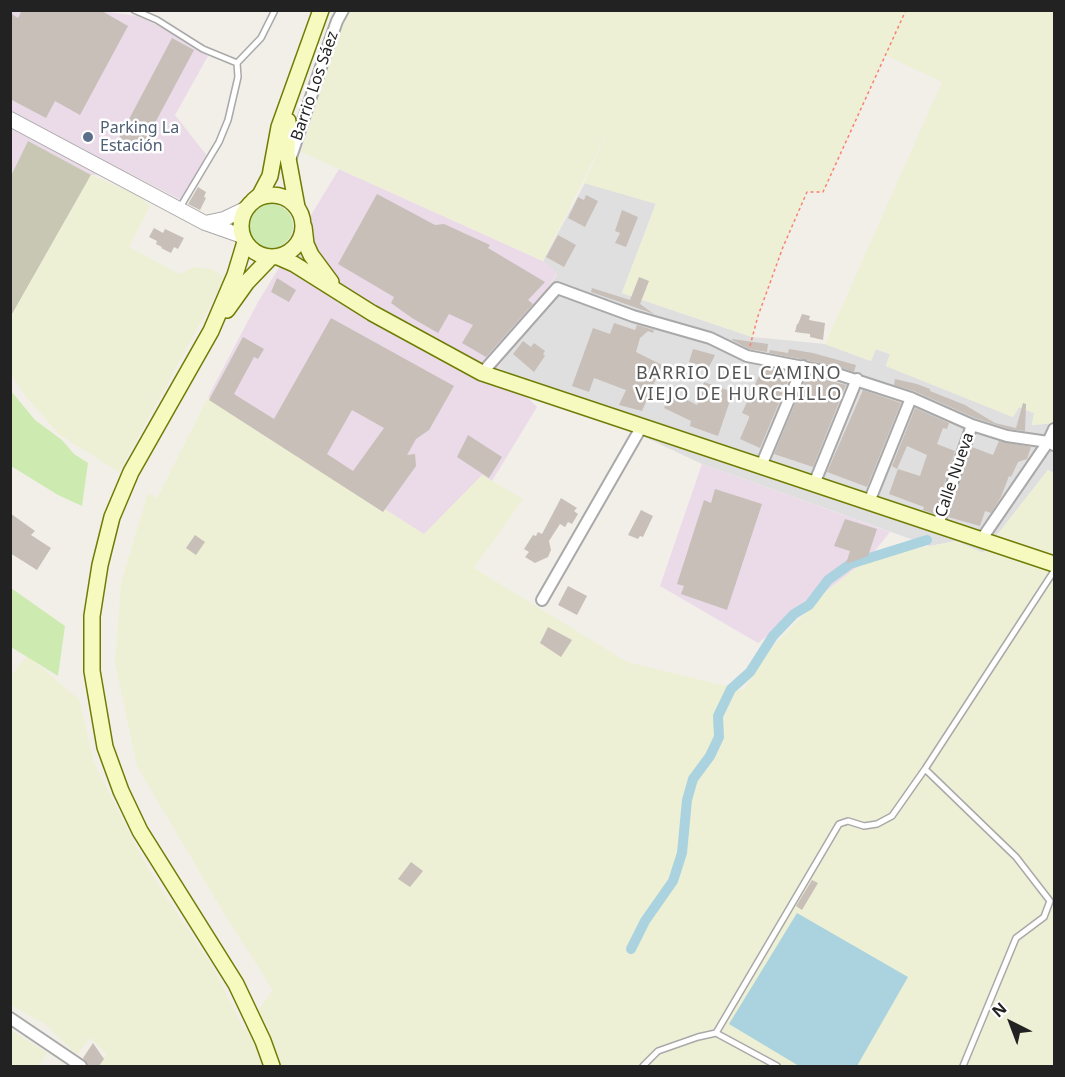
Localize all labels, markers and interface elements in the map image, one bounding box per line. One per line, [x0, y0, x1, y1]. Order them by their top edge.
street label: Barrio Los Sáez [287, 29, 343, 143]
place label: Parking La Estación [100, 118, 179, 156]
marker: Parking La Estación [81, 130, 95, 144]
district label: BARRIO DEL CAMINO VIEJO DE HURCHILLO [635, 363, 843, 406]
street label: Calle Nueva [932, 430, 978, 520]
north arrow [981, 993, 1041, 1053]
text: N [987, 997, 1011, 1022]

